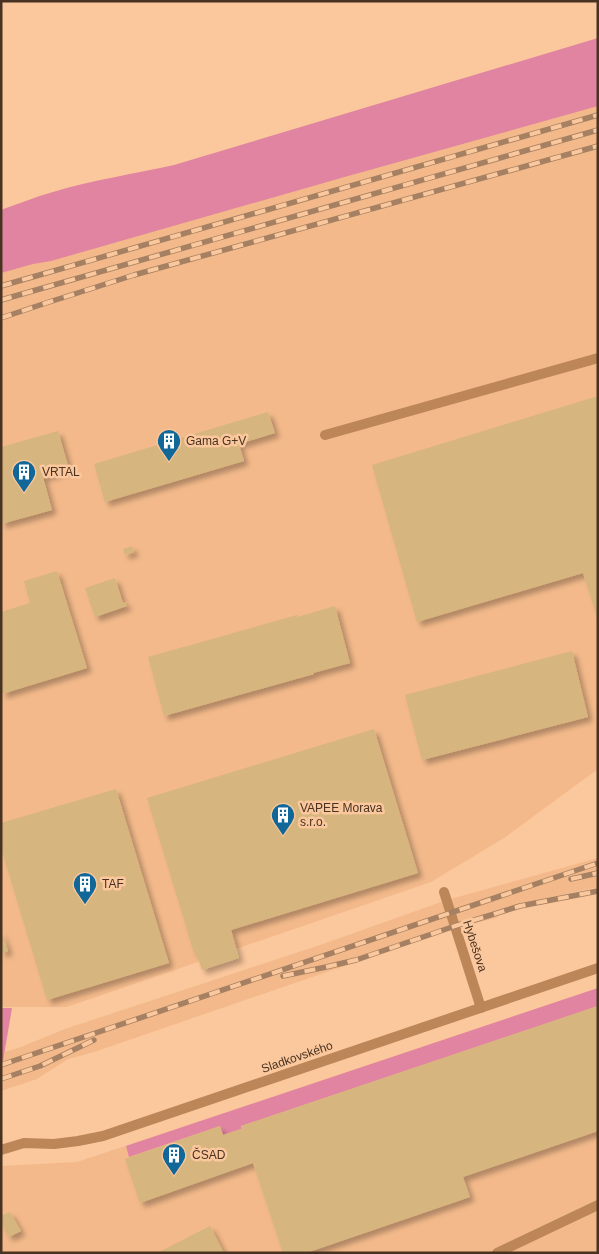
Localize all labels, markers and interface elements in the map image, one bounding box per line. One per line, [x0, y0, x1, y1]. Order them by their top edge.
building icon: Gama G+V [156, 428, 182, 462]
place label: Gama G+V [186, 434, 246, 448]
building icon: VRTAL [11, 459, 37, 493]
place label: VRTAL [42, 465, 80, 479]
place label: VAPEE Morava s.r.o. [300, 801, 383, 829]
building icon: VAPEE Morava s.r.o. [270, 802, 296, 836]
building icon: TAF [72, 871, 98, 905]
place label: TAF [102, 877, 124, 891]
street label: Hybešova [460, 918, 490, 974]
street label: Sladkovského [259, 1038, 335, 1076]
building icon: ČSAD [161, 1142, 187, 1176]
place label: ČSAD [192, 1147, 226, 1162]

